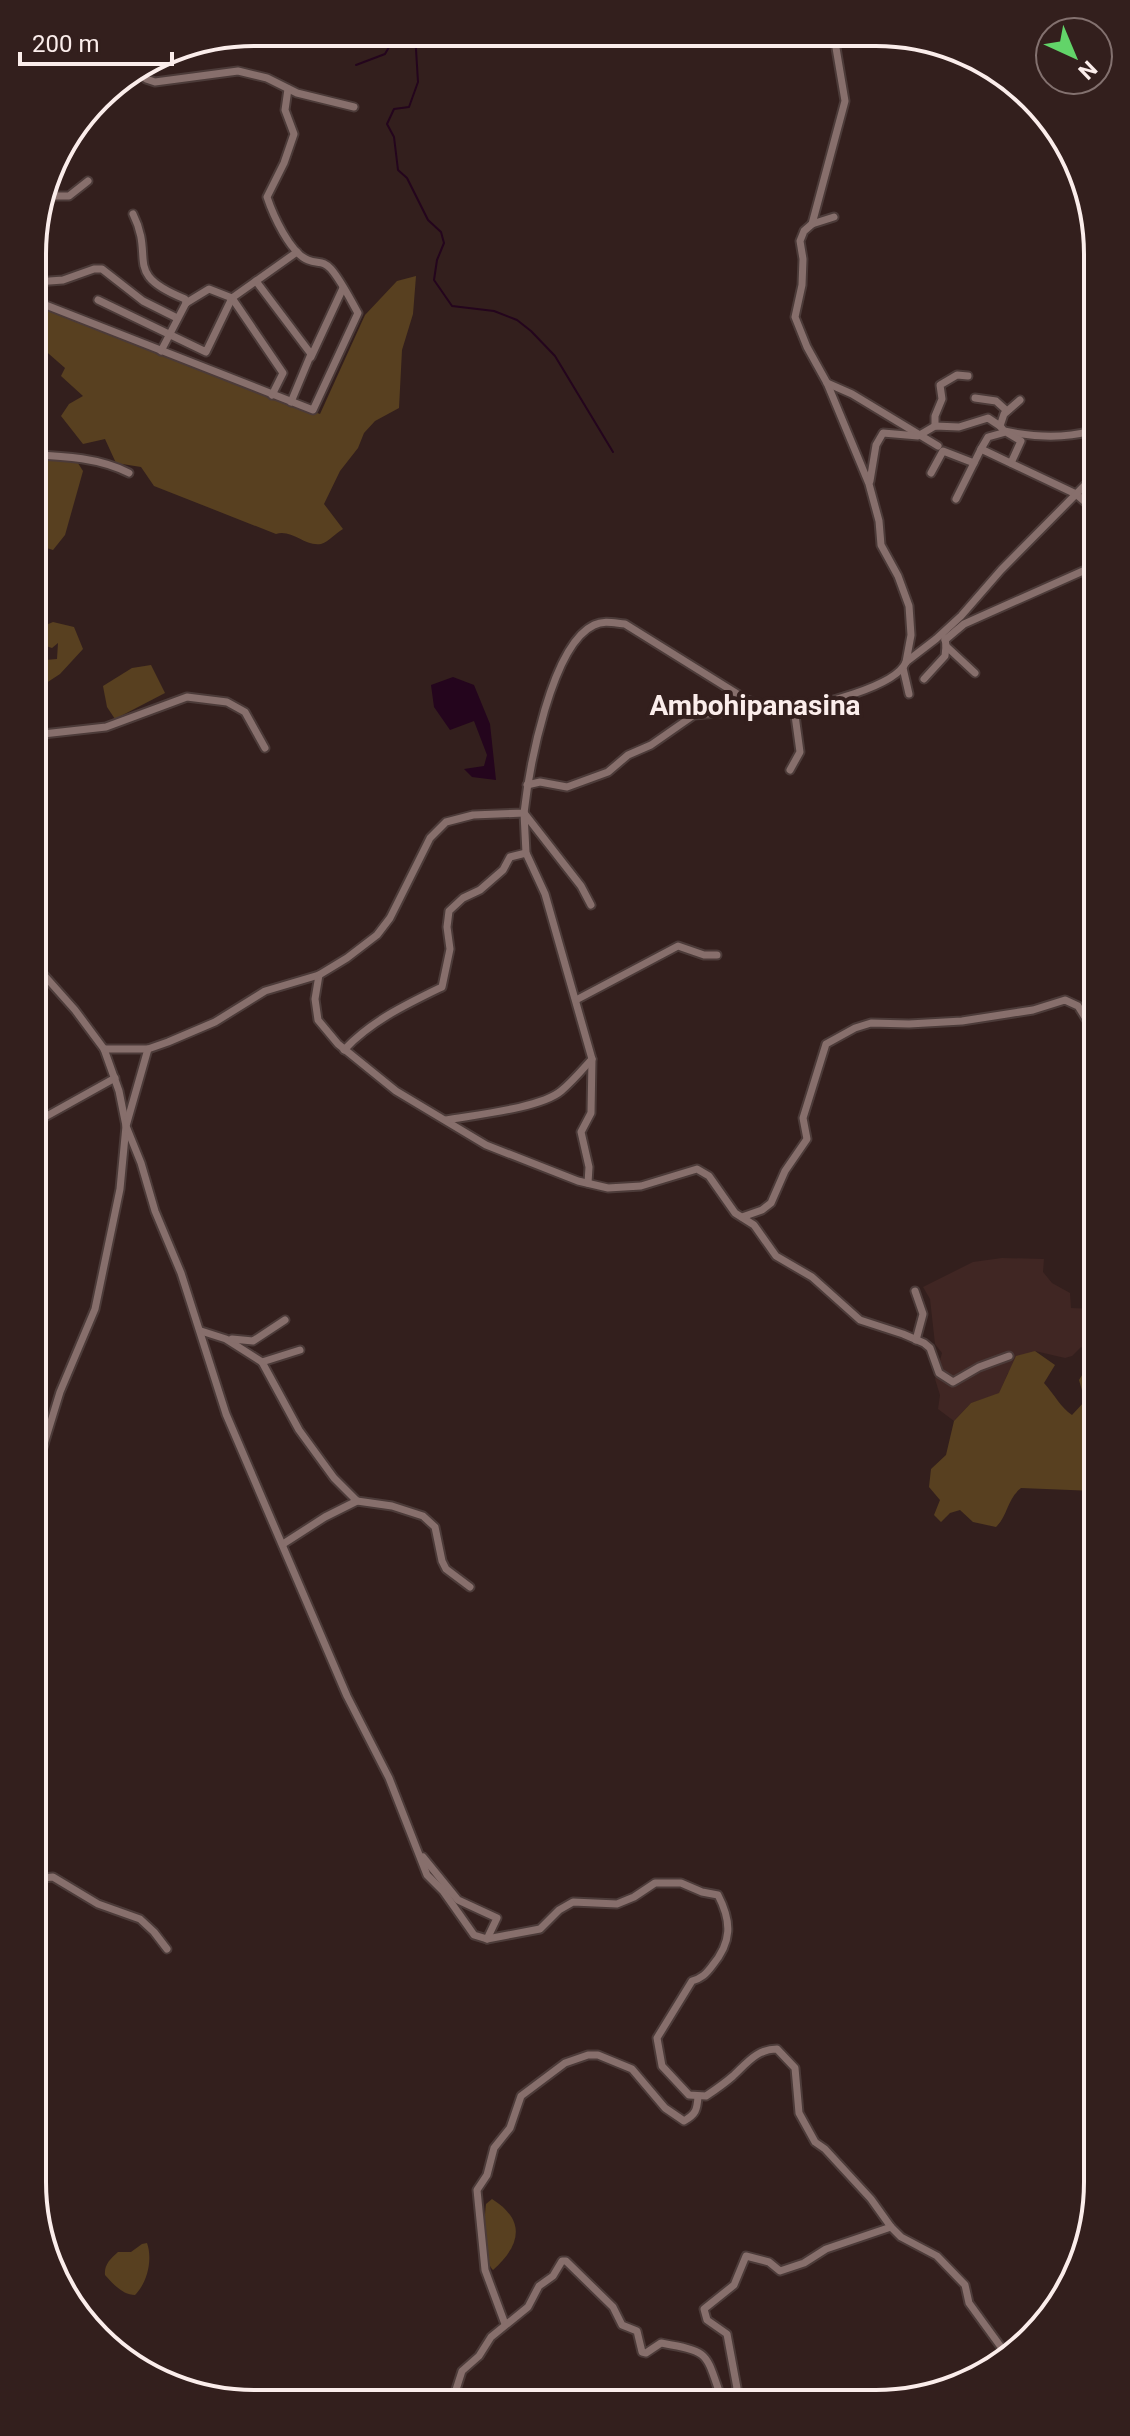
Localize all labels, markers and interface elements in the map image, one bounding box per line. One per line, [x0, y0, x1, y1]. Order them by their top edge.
scale bar [20, 16, 172, 66]
north arrow [1034, 16, 1114, 96]
text: 200 m [32, 30, 99, 58]
text: N [1073, 56, 1102, 84]
district label: Ambohipanasina [649, 689, 861, 722]

